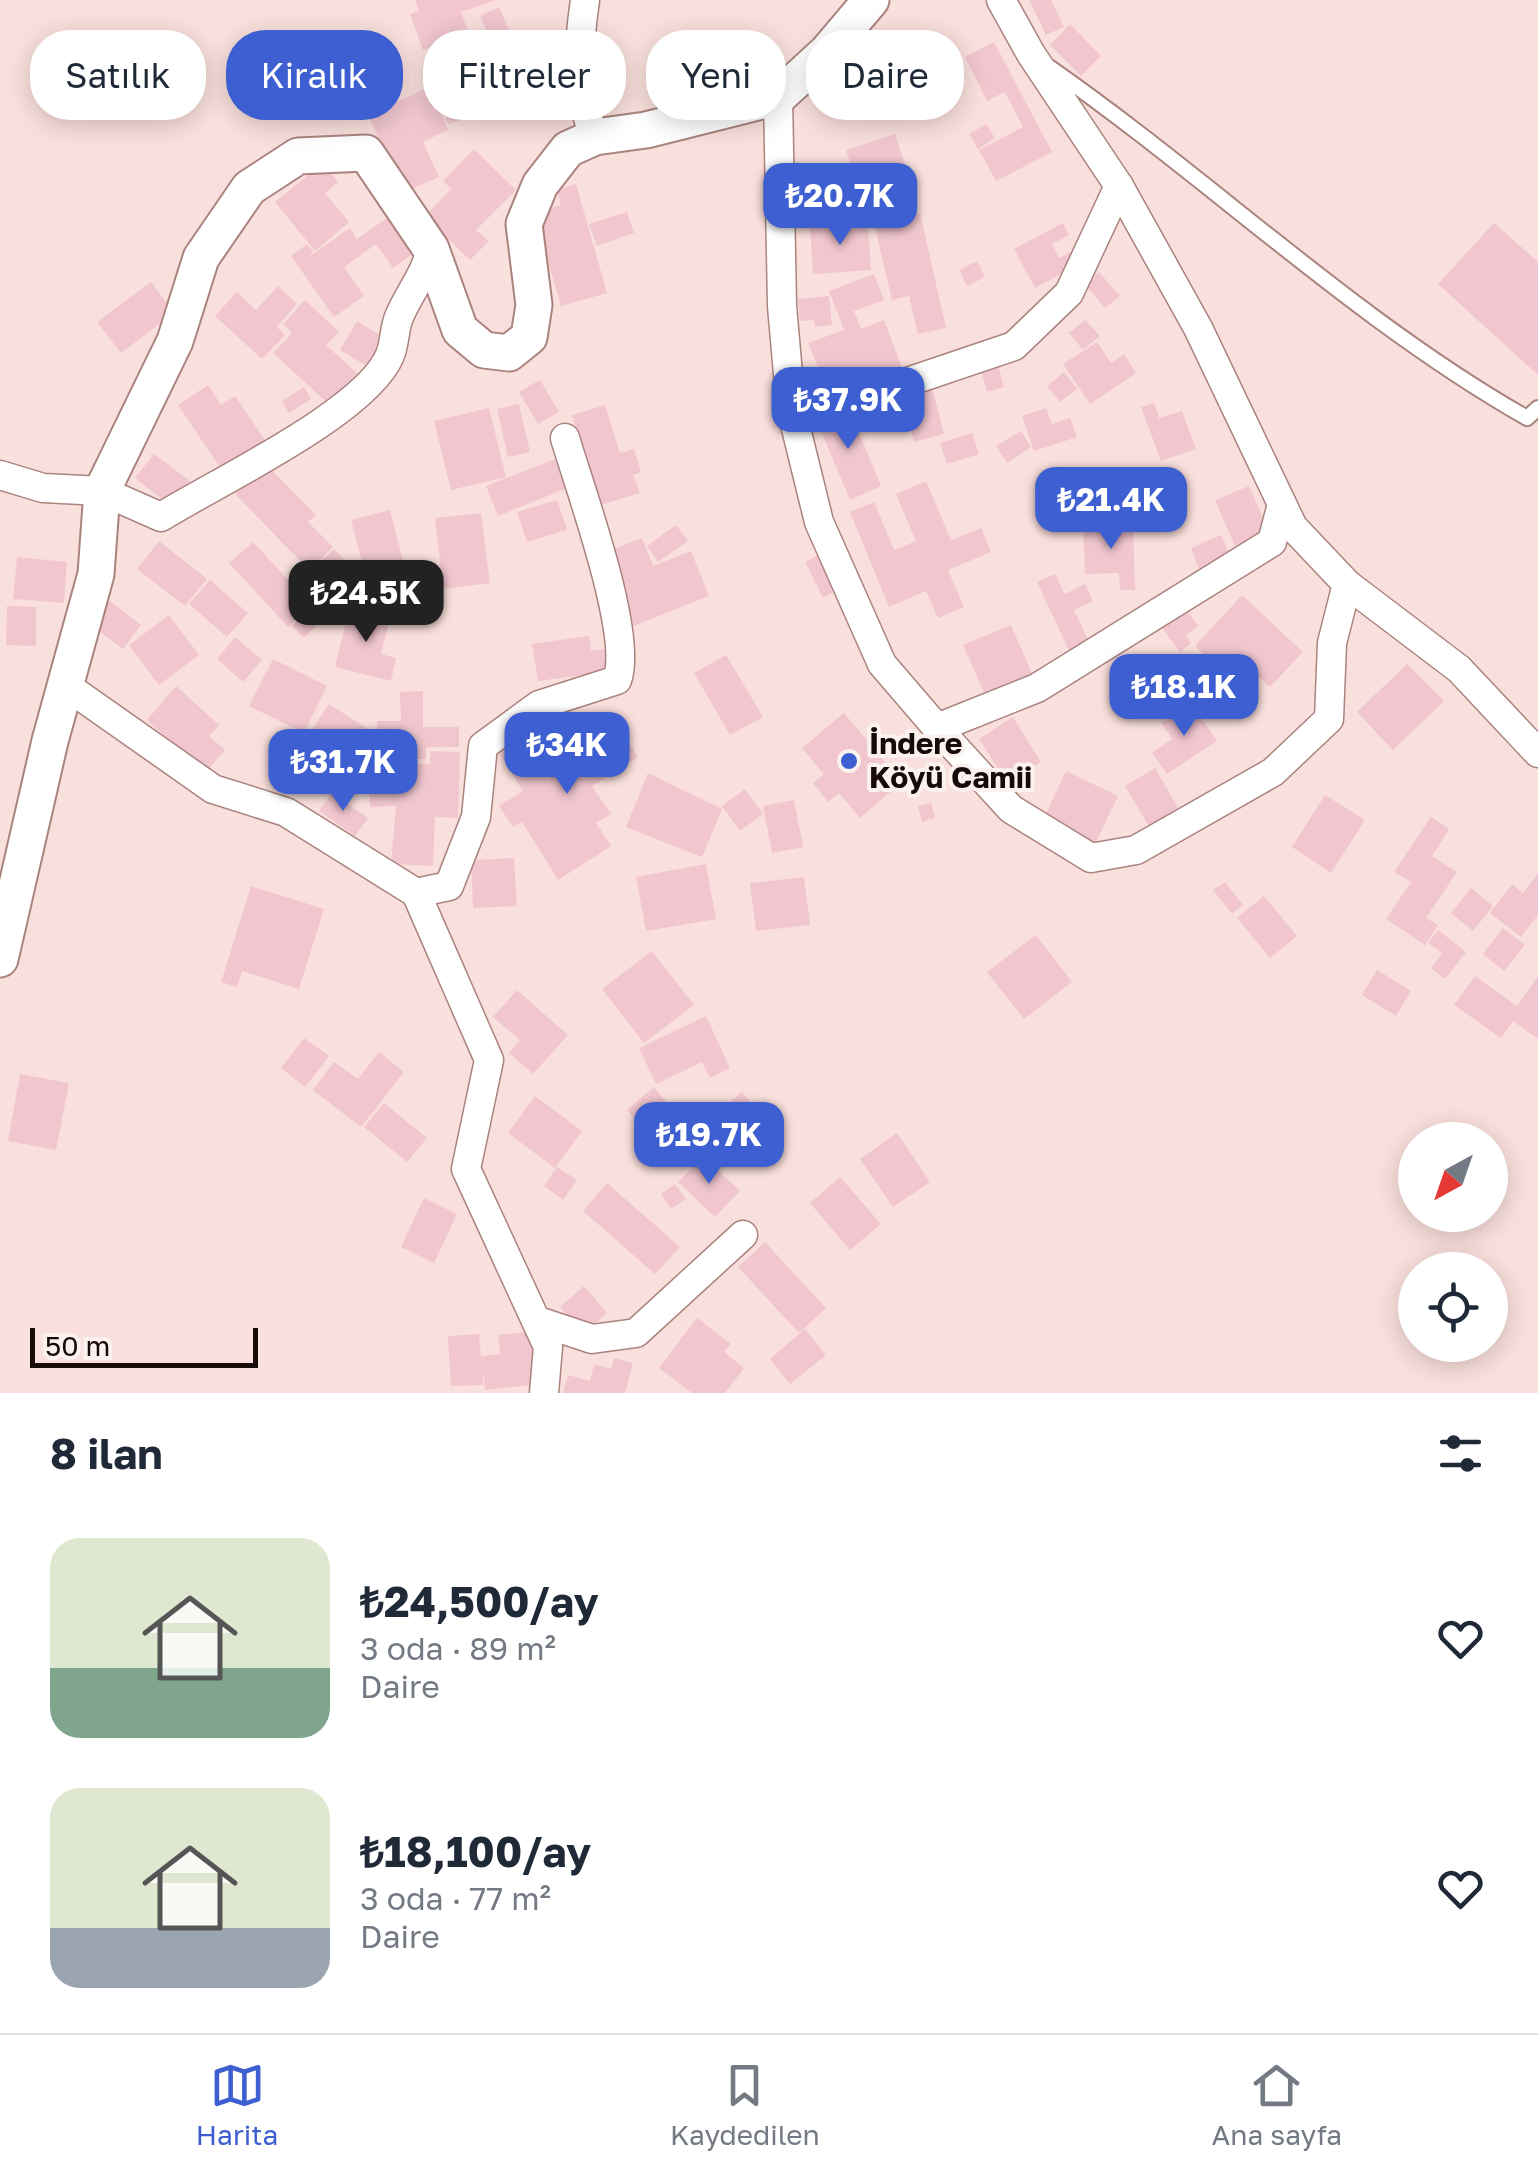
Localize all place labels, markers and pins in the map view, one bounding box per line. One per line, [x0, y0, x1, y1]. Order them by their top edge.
pin: ₺20.7K [759, 163, 921, 248]
pin: ₺37.9K [767, 367, 929, 452]
pin: ₺21.4K [1030, 467, 1192, 552]
pin: ₺24.5K [285, 560, 447, 645]
pin: ₺18.1K [1103, 654, 1265, 739]
pin: ₺34K [508, 712, 626, 797]
place label: İndere Köyü Camii [869, 725, 1032, 795]
pin: ₺31.7K [262, 729, 424, 814]
marker: İndere Köyü Camii [838, 750, 860, 772]
pin: ₺19.7K [628, 1102, 790, 1187]

